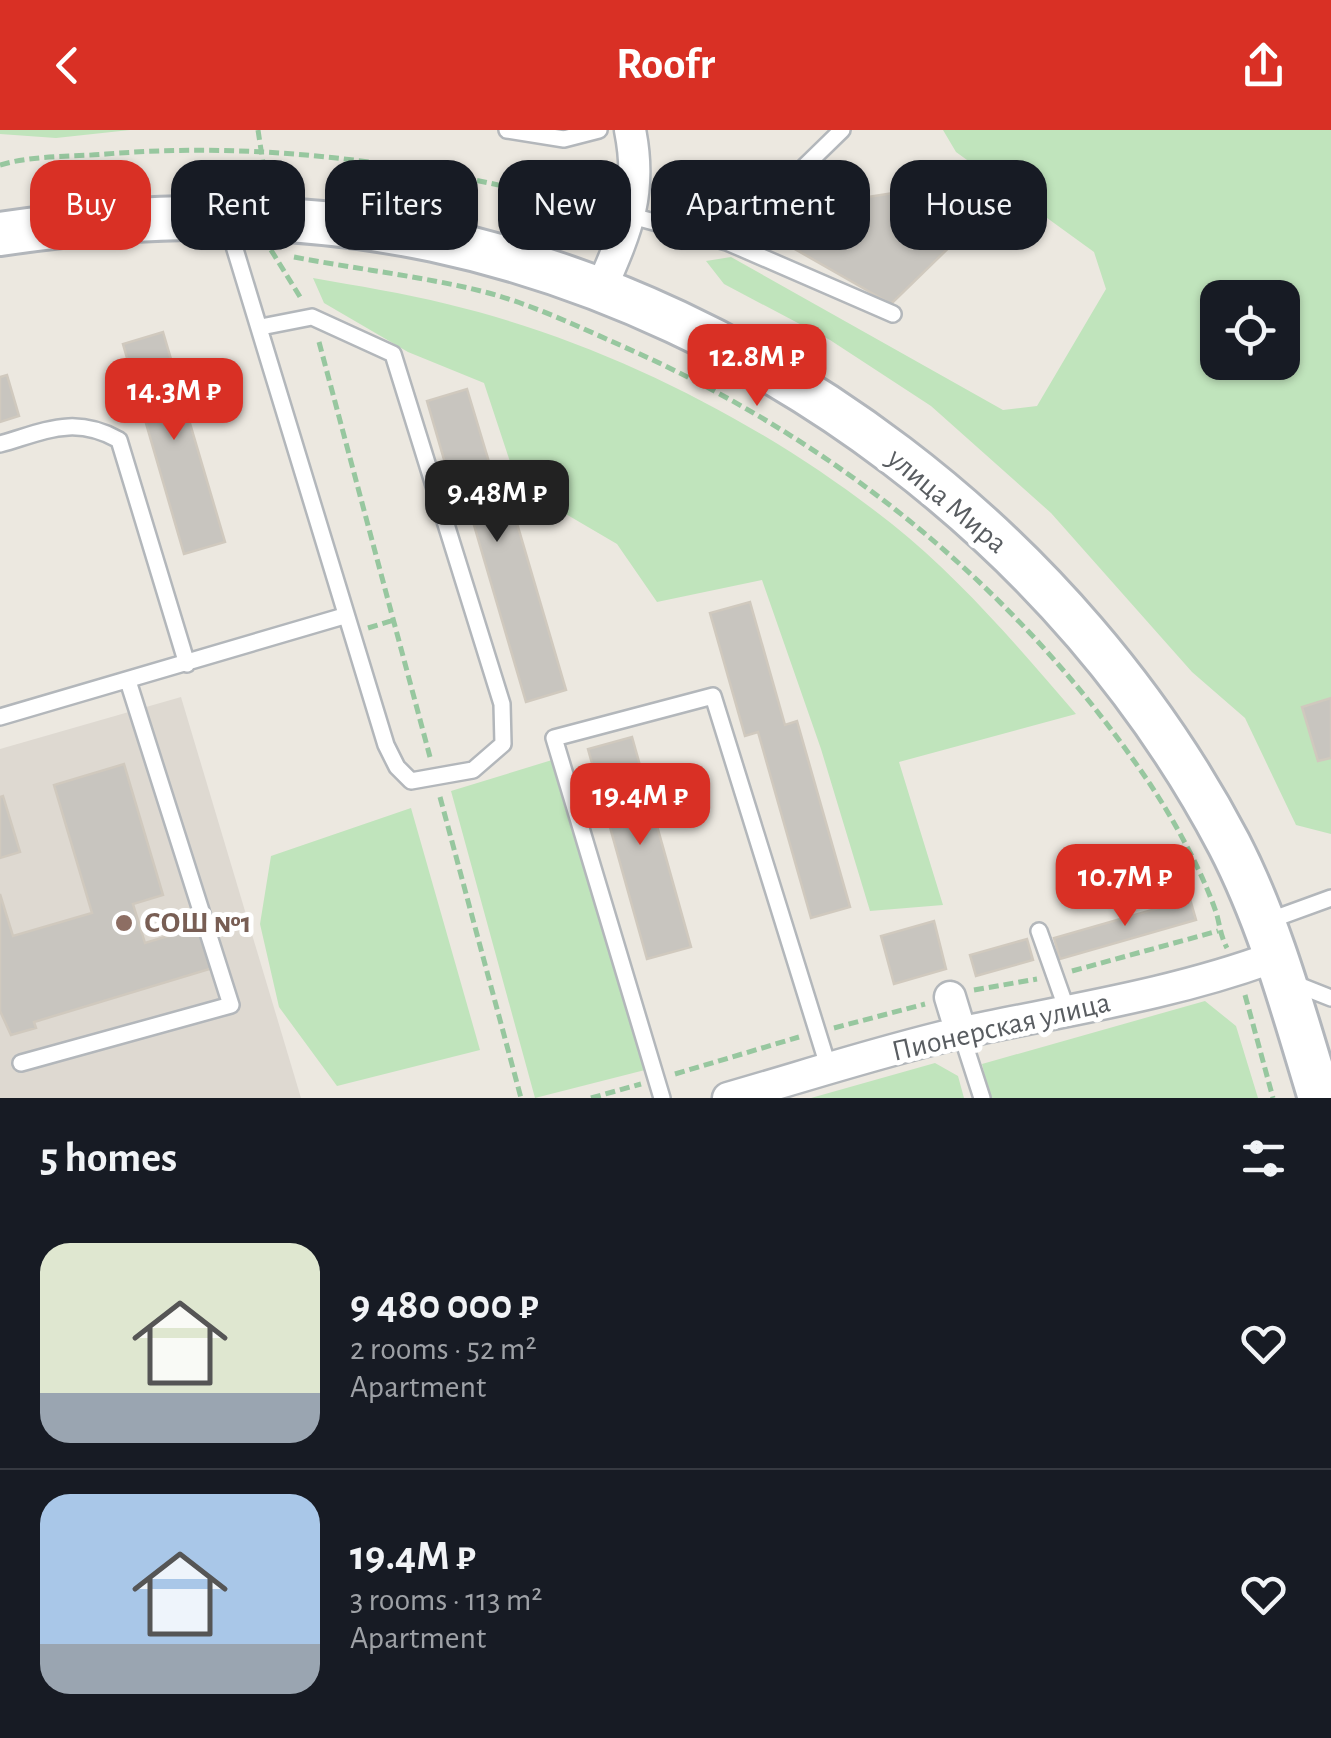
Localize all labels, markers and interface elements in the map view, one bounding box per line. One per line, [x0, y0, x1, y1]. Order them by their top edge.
icon: back [40, 38, 95, 93]
icon: share [1236, 38, 1291, 93]
text: Roofr [616, 42, 715, 87]
chip: Buy [30, 160, 151, 250]
chip: Rent [171, 160, 305, 250]
chip: Filters [325, 160, 478, 250]
chip: New [498, 160, 631, 250]
chip: Apartment [651, 160, 870, 250]
chip: House [890, 160, 1047, 250]
map controls [1200, 280, 1300, 380]
button: locate [1200, 280, 1300, 380]
pin: 12.8M ₽ [665, 324, 849, 409]
text: 12.8M ₽ [709, 340, 805, 372]
pin: 14.3M ₽ [82, 358, 266, 443]
text: 14.3M ₽ [127, 374, 221, 406]
street label: улица Мира [881, 442, 1012, 559]
pin: 9.48M ₽ [405, 460, 589, 545]
text: 9.48M ₽ [447, 476, 547, 508]
pin: 19.4M ₽ [548, 763, 732, 848]
text: 19.4M ₽ [592, 779, 688, 811]
pin: 10.7M ₽ [1033, 844, 1217, 929]
text: 10.7M ₽ [1078, 860, 1172, 892]
place label: СОШ №1 [144, 908, 252, 938]
marker: СОШ №1 [113, 912, 135, 934]
street label: Пионерская улица [889, 987, 1113, 1067]
icon: filters [1236, 1131, 1291, 1186]
text: 5 homes [40, 1137, 177, 1179]
icon: home [120, 1283, 240, 1403]
text: 9 480 000 ₽ [350, 1284, 538, 1326]
icon: heart [1236, 1316, 1291, 1371]
text: 2 rooms · 52 m² [350, 1333, 537, 1365]
text: Apartment [350, 1371, 486, 1403]
icon: home [120, 1534, 240, 1654]
text: 19.4M ₽ [350, 1535, 476, 1577]
icon: heart [1236, 1567, 1291, 1622]
text: 3 rooms · 113 m² [350, 1584, 542, 1616]
text: Apartment [350, 1622, 486, 1654]

